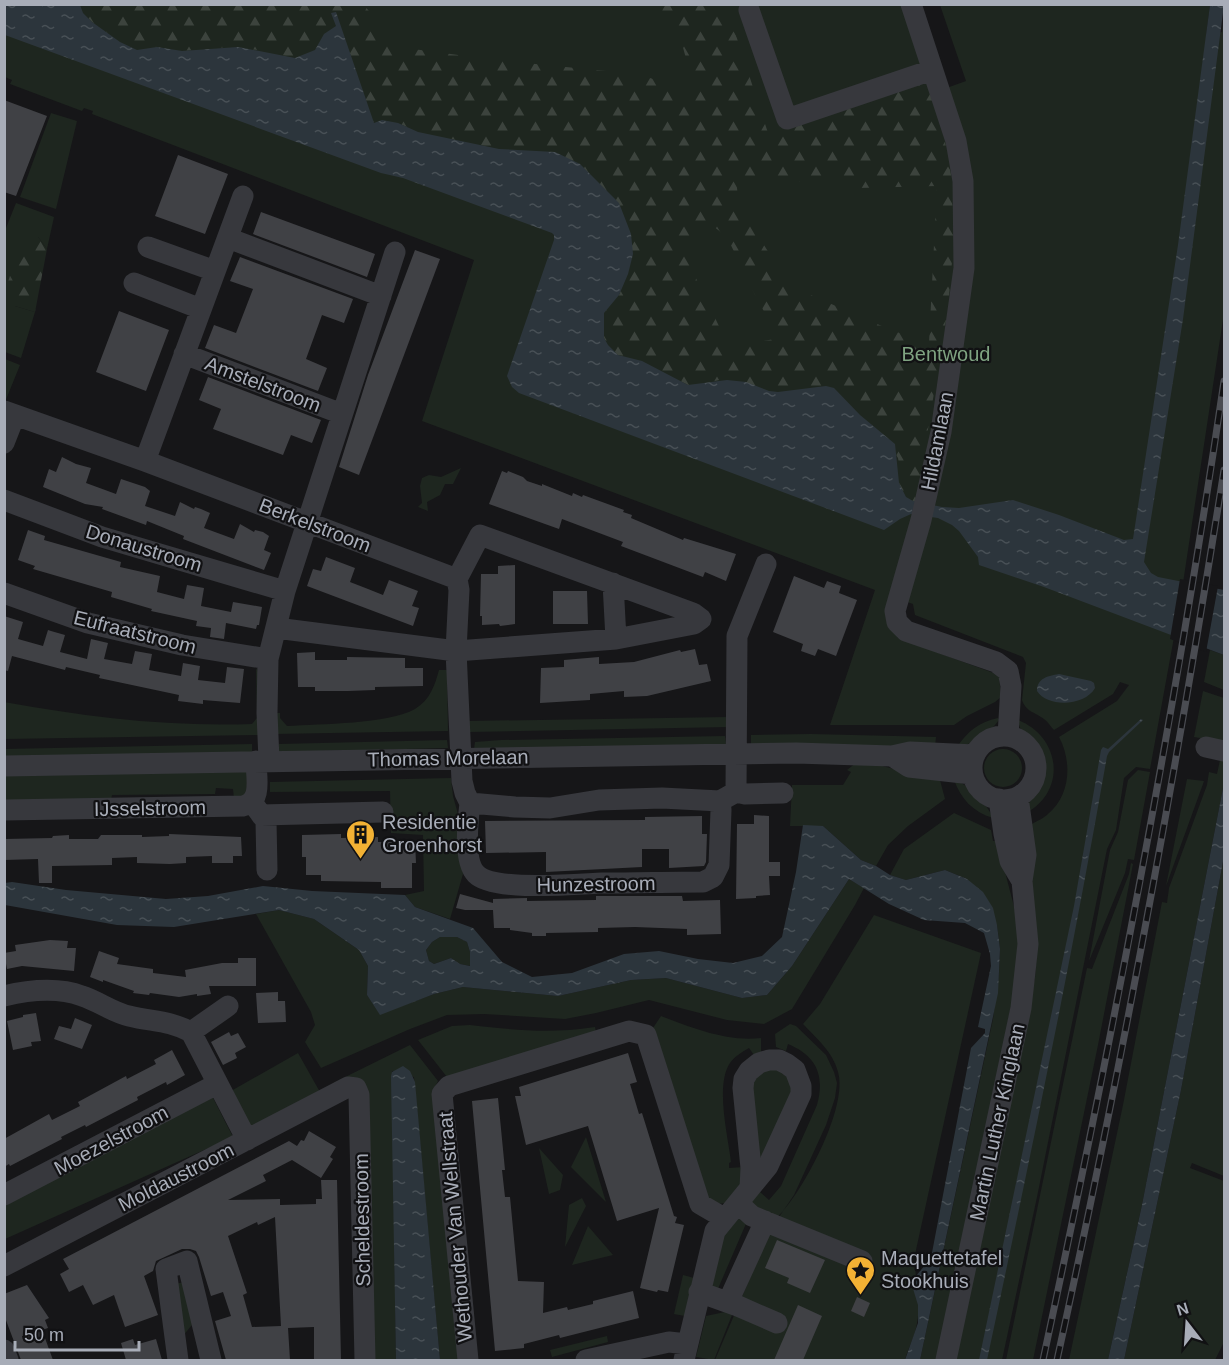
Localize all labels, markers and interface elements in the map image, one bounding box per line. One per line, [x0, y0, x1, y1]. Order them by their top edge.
park label: Bentwoud [902, 343, 990, 365]
street label: Amstelstroom [202, 352, 324, 416]
street label: Hildamlaan [917, 390, 957, 492]
street label: Berkelstroom [256, 494, 374, 556]
street label: Donaustroom [83, 520, 205, 576]
street label: Eufraatstroom [71, 606, 199, 658]
street label: Thomas Morelaan [367, 746, 529, 770]
street label: IJsselstroom [94, 796, 206, 820]
place label: Residentie Groenhorst [382, 811, 482, 856]
building icon: Residentie Groenhorst [345, 818, 377, 860]
street label: Hunzestroom [536, 872, 656, 896]
street label: Martin Luther Kinglaan [965, 1021, 1029, 1223]
street label: Moezelstroom [50, 1101, 172, 1179]
street label: Wethouder Van Wellstraat [434, 1110, 476, 1343]
street label: Moldaustroom [115, 1138, 237, 1216]
street label: Scheldestroom [350, 1153, 374, 1287]
place label: Maquettetafel Stookhuis [881, 1247, 1002, 1292]
place icon: Maquettetafel Stookhuis [844, 1254, 876, 1296]
north arrow [1157, 1293, 1217, 1353]
text: N [1175, 1299, 1191, 1319]
scale bar [15, 1314, 140, 1352]
text: 50 m [24, 1325, 64, 1345]

